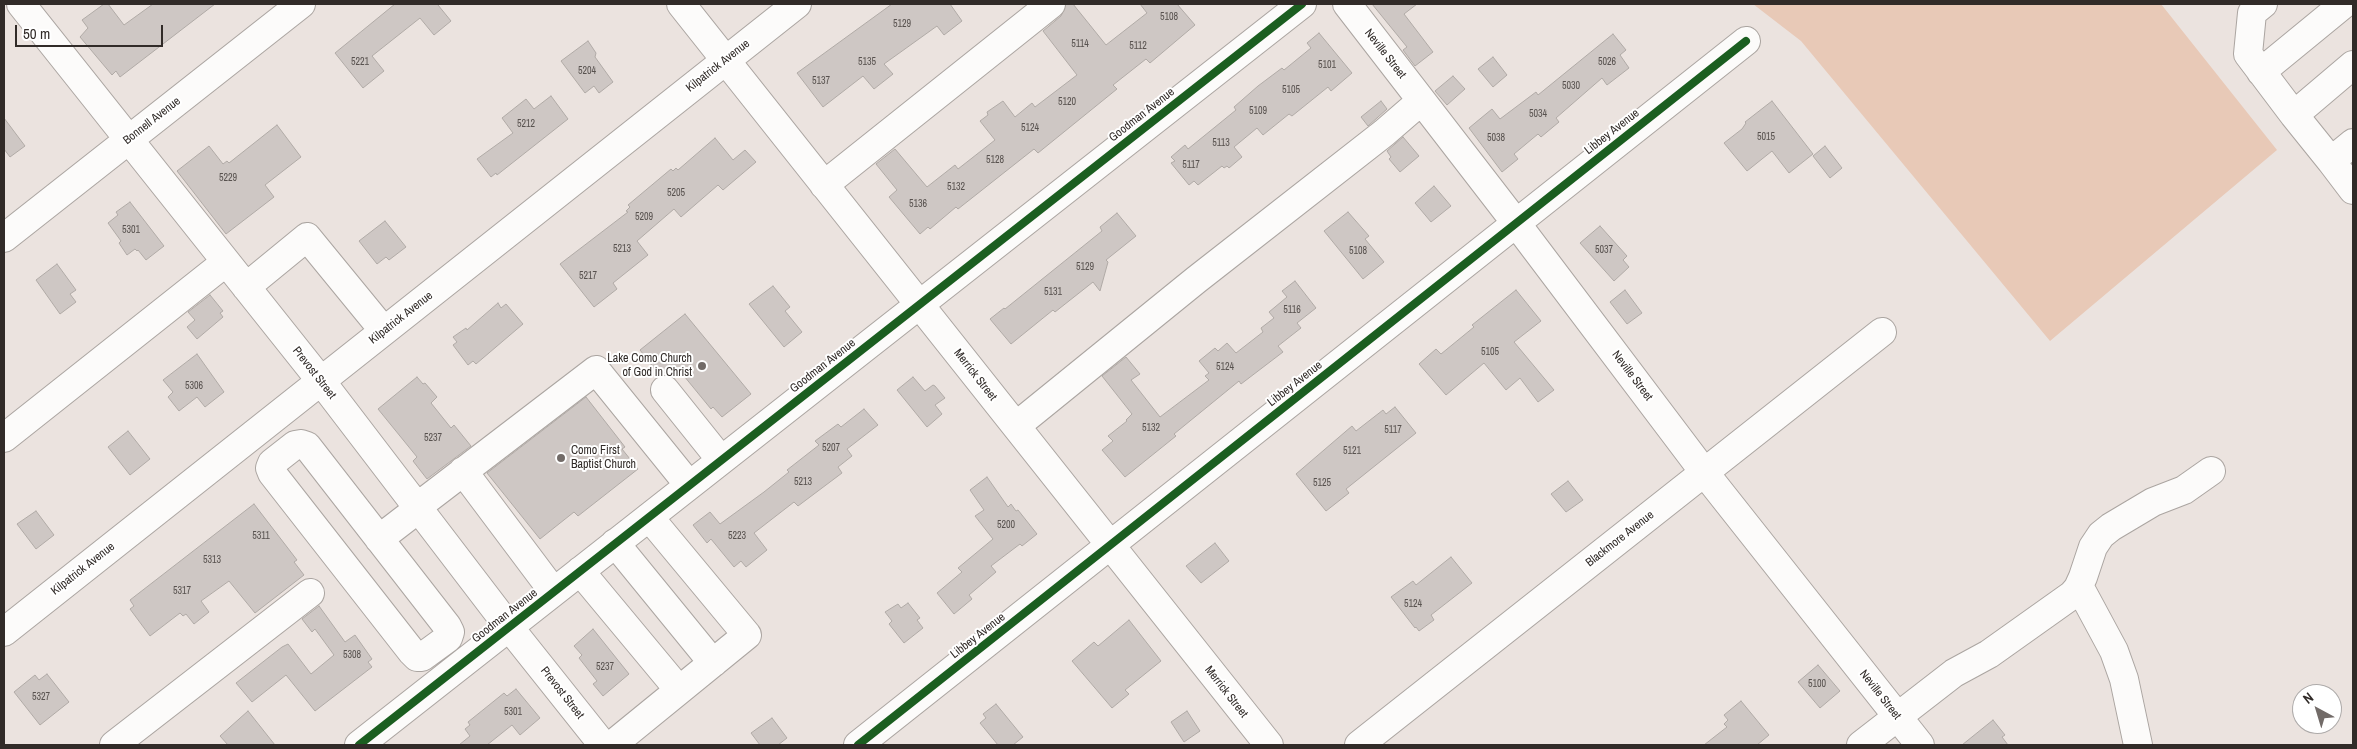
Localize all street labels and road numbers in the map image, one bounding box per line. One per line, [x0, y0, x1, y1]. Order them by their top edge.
street label: Neville Street [1361, 26, 1409, 82]
street label: Kilpatrick Avenue [683, 37, 753, 95]
street label: Goodman Avenue [1106, 85, 1178, 145]
street label: Bonnell Avenue [120, 94, 184, 148]
street label: Libbey Avenue [1582, 106, 1642, 158]
street label: Kilpatrick Avenue [366, 289, 436, 347]
street label: Goodman Avenue [787, 336, 859, 396]
street label: Prevost Street [289, 344, 339, 402]
street label: Merrick Street [950, 346, 1000, 404]
street label: Neville Street [1608, 348, 1656, 404]
street label: Libbey Avenue [1265, 358, 1325, 410]
street label: Blackmore Avenue [1583, 508, 1657, 570]
street label: Kilpatrick Avenue [48, 540, 118, 598]
street label: Goodman Avenue [469, 586, 541, 646]
street label: Libbey Avenue [948, 610, 1008, 662]
street label: Merrick Street [1201, 663, 1251, 721]
street label: Prevost Street [537, 664, 587, 722]
street label: Neville Street [1856, 667, 1904, 723]

